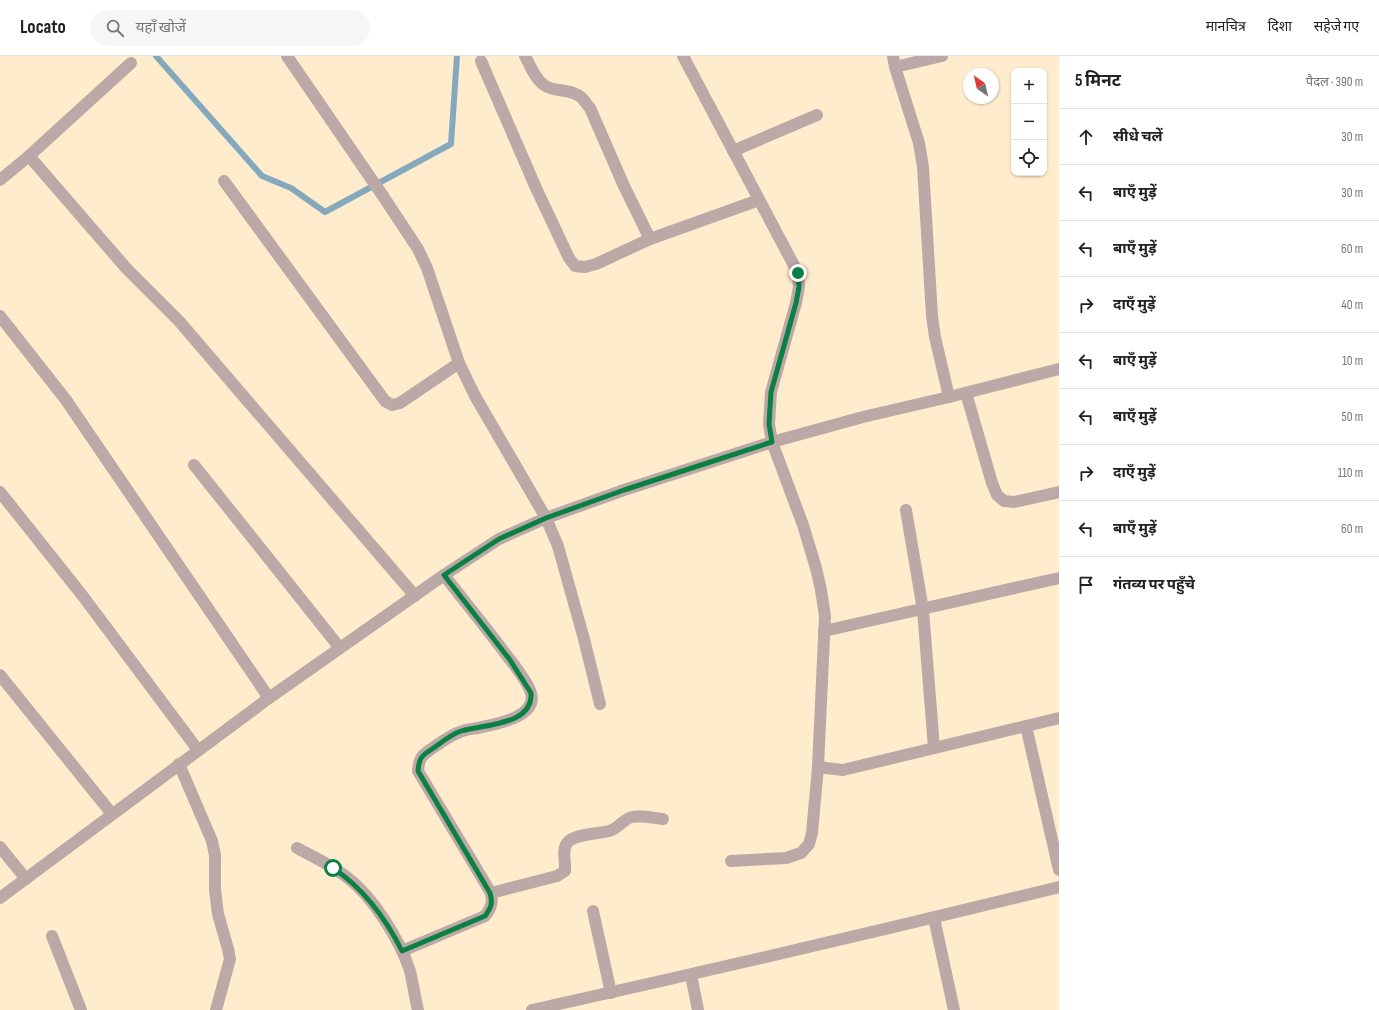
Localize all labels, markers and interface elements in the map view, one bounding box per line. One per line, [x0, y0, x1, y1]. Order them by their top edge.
search box [90, 10, 370, 46]
text: Locato [20, 16, 66, 39]
icon: search [104, 17, 126, 39]
text: यहाँ खोजें [136, 18, 186, 37]
text: मानचित्र [1206, 18, 1246, 35]
text: दिशा [1268, 18, 1292, 35]
text: सहेजे गए [1314, 18, 1359, 35]
north arrow [963, 68, 999, 104]
map controls [1011, 68, 1047, 176]
button: + [1011, 68, 1047, 104]
text: 5 मिनट [1075, 71, 1121, 91]
text: पैदल · 390 m [1306, 74, 1363, 90]
button: − [1011, 104, 1047, 140]
icon: ahead [1075, 126, 1097, 148]
text: सीधे चलें [1113, 127, 1163, 146]
text: 30 m [1341, 129, 1363, 145]
button: locate [1011, 140, 1047, 176]
icon: left [1075, 182, 1097, 204]
text: बाएँ मुड़ें [1113, 183, 1156, 202]
text: 30 m [1341, 185, 1363, 201]
icon: left [1075, 238, 1097, 260]
text: बाएँ मुड़ें [1113, 239, 1156, 258]
text: 60 m [1341, 241, 1363, 257]
route end [789, 264, 807, 282]
icon: right [1075, 294, 1097, 316]
text: दाएँ मुड़ें [1113, 295, 1156, 314]
text: 40 m [1341, 297, 1363, 313]
icon: left [1075, 350, 1097, 372]
text: बाएँ मुड़ें [1113, 351, 1156, 370]
text: 10 m [1342, 353, 1363, 369]
icon: left [1075, 406, 1097, 428]
text: बाएँ मुड़ें [1113, 407, 1156, 426]
text: 50 m [1342, 409, 1363, 425]
icon: right [1075, 462, 1097, 484]
text: दाएँ मुड़ें [1113, 463, 1156, 482]
text: 110 m [1338, 465, 1363, 481]
icon: left [1075, 518, 1097, 540]
text: बाएँ मुड़ें [1113, 519, 1156, 538]
text: 60 m [1341, 521, 1363, 537]
icon: arrive [1075, 574, 1097, 596]
text: गंतव्य पर पहुँचे [1113, 575, 1195, 594]
route start [324, 859, 342, 877]

